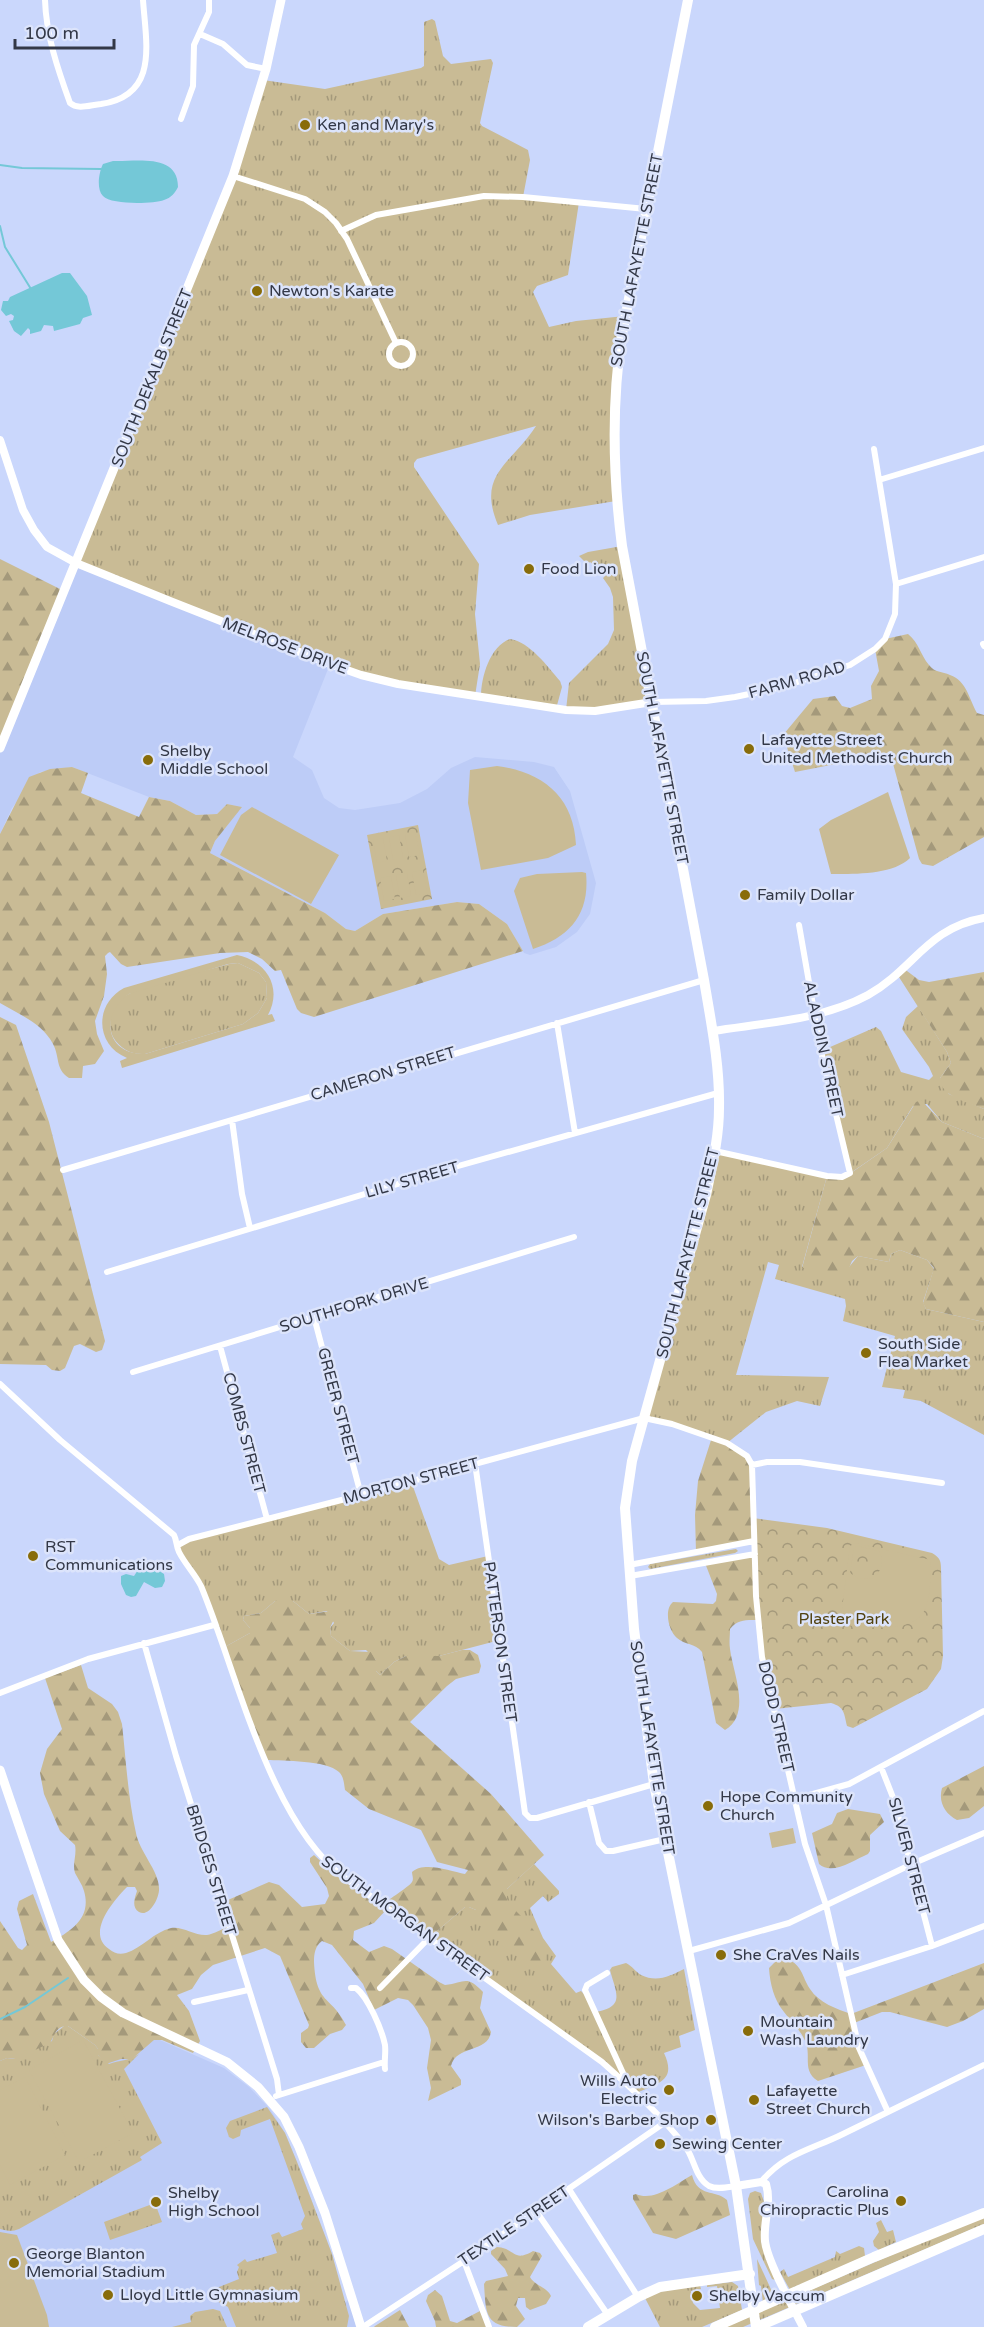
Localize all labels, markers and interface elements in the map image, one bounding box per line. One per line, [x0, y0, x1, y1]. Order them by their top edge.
scale bar [15, 12, 114, 50]
text: 100 m [24, 22, 79, 44]
place label: Ken and Mary's [317, 115, 434, 135]
marker: Ken and Mary's [298, 118, 312, 132]
street label: SOUTH LAFAYETTE STREET [607, 152, 668, 368]
place label: Newton's Karate [269, 281, 394, 301]
marker: Newton's Karate [250, 284, 264, 298]
street label: SOUTH DEKALB STREET [107, 286, 197, 470]
place label: Food Lion [541, 559, 616, 579]
marker: Food Lion [522, 562, 536, 576]
street label: MELROSE DRIVE [219, 613, 351, 679]
street label: SOUTH LAFAYETTE STREET [632, 650, 693, 866]
street label: FARM ROAD [746, 657, 848, 703]
place label: Lafayette Street United Methodist Church [761, 730, 952, 768]
place label: Shelby Middle School [160, 741, 268, 779]
marker: Lafayette Street United Methodist Church [742, 742, 756, 756]
marker: Shelby Middle School [141, 753, 155, 767]
place label: Family Dollar [757, 885, 855, 905]
marker: Family Dollar [738, 888, 752, 902]
street label: ALADDIN STREET [799, 979, 847, 1119]
street label: CAMERON STREET [308, 1042, 458, 1106]
street label: SOUTH LAFAYETTE STREET [652, 1145, 724, 1360]
street label: LILY STREET [363, 1157, 461, 1203]
street label: SOUTHFORK DRIVE [277, 1273, 431, 1337]
place label: South Side Flea Market [878, 1334, 968, 1372]
street label: GREER STREET [313, 1345, 363, 1467]
marker: South Side Flea Market [859, 1346, 873, 1360]
street label: COMBS STREET [218, 1370, 270, 1496]
street label: MORTON STREET [341, 1453, 481, 1509]
place label: RST Communications [45, 1537, 173, 1575]
marker: RST Communications [26, 1549, 40, 1563]
street label: PATTERSON STREET [479, 1560, 521, 1724]
park label: Plaster Park [799, 1609, 890, 1629]
street label: SOUTH LAFAYETTE STREET [625, 1640, 679, 1857]
street label: DODD STREET [753, 1659, 799, 1775]
place label: Hope Community Church [720, 1787, 853, 1825]
street label: SILVER STREET [884, 1795, 934, 1917]
marker: Hope Community Church [701, 1799, 715, 1813]
street label: BRIDGES STREET [182, 1802, 241, 1938]
street label: SOUTH MORGAN STREET [317, 1851, 493, 1987]
place label: She CraVes Nails [733, 1945, 860, 1965]
marker: She CraVes Nails [714, 1948, 728, 1962]
place label: Mountain Wash Laundry [760, 2012, 869, 2050]
marker: Mountain Wash Laundry [741, 2024, 755, 2038]
place label: Wills Auto Electric [580, 2071, 657, 2109]
place label: Lafayette Street Church [766, 2081, 871, 2119]
marker: Wills Auto Electric [662, 2083, 676, 2097]
marker: Lafayette Street Church [747, 2093, 761, 2107]
place label: Wilson's Barber Shop [538, 2110, 699, 2130]
marker: Wilson's Barber Shop [704, 2113, 718, 2127]
place label: Sewing Center [672, 2134, 783, 2154]
marker: Sewing Center [653, 2137, 667, 2151]
street label: TEXTILE STREET [455, 2181, 574, 2271]
place label: Carolina Chiropractic Plus [760, 2182, 889, 2220]
place label: Shelby High School [168, 2183, 259, 2221]
marker: Carolina Chiropractic Plus [894, 2194, 908, 2208]
marker: Shelby High School [149, 2195, 163, 2209]
place label: George Blanton Memorial Stadium [26, 2244, 165, 2282]
marker: George Blanton Memorial Stadium [7, 2256, 21, 2270]
place label: Lloyd Little Gymnasium [120, 2285, 298, 2305]
place label: Shelby Vaccum [709, 2286, 825, 2306]
marker: Lloyd Little Gymnasium [101, 2288, 115, 2302]
marker: Shelby Vaccum [690, 2289, 704, 2303]

